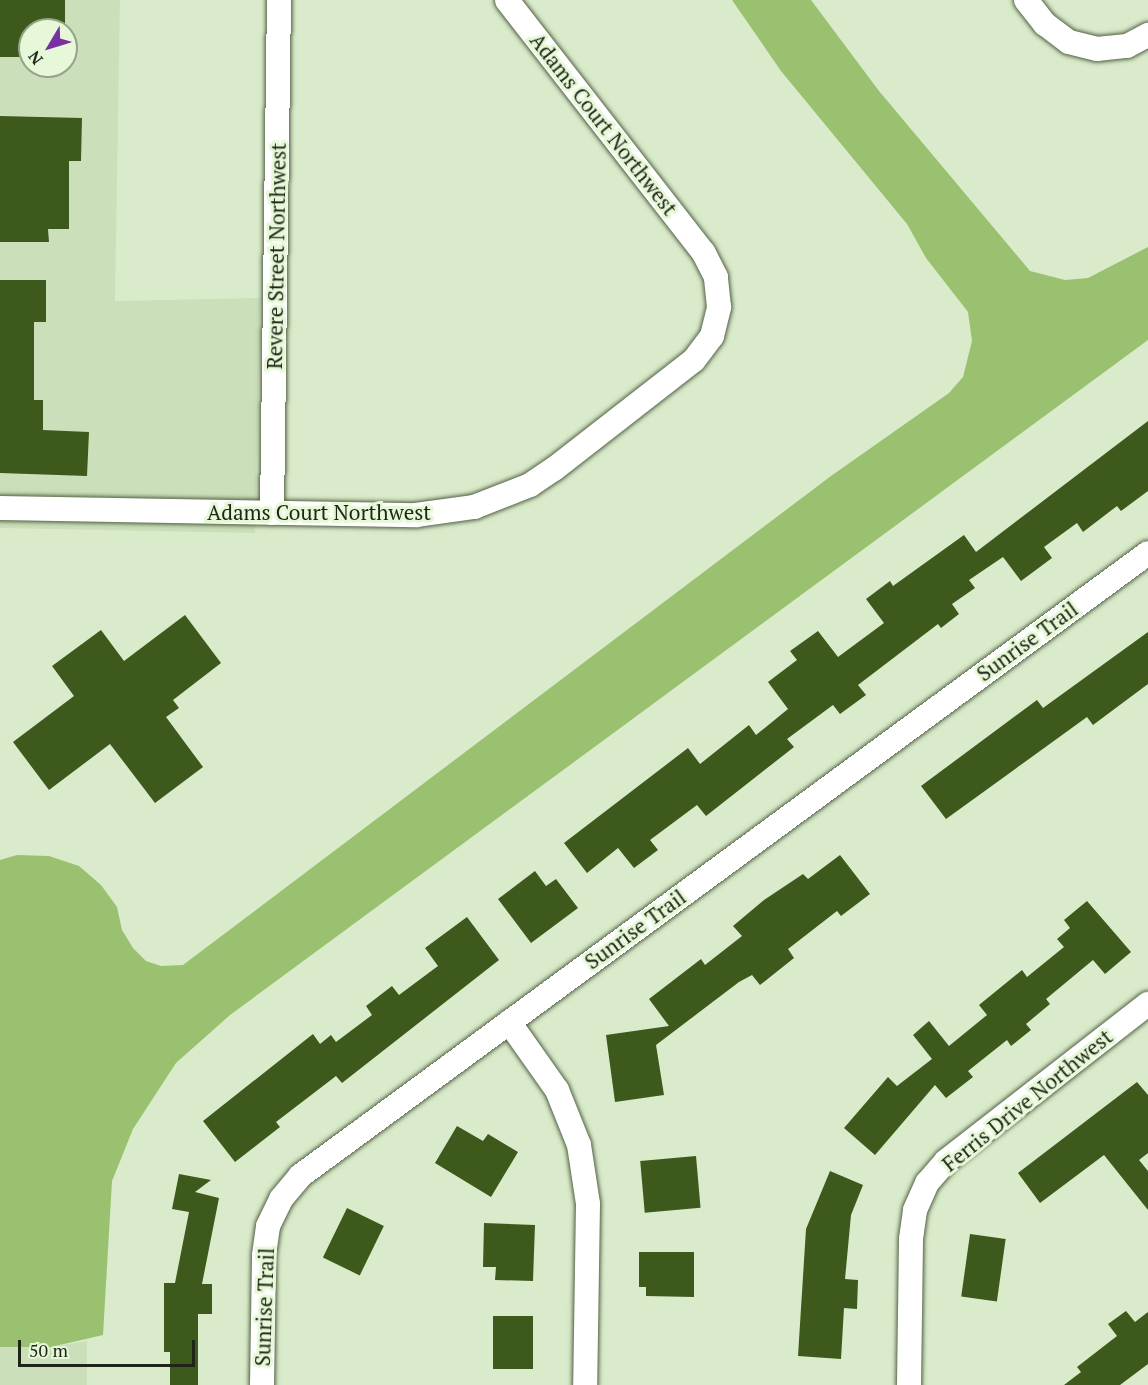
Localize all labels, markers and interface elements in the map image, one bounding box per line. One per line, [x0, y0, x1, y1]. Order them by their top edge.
north arrow [18, 18, 78, 78]
street label: Adams Court Northwest [525, 28, 683, 220]
text: N [23, 46, 48, 69]
street label: Revere Street Northwest [261, 143, 291, 369]
street label: Adams Court Northwest [207, 499, 431, 525]
street label: Sunrise Trail [972, 596, 1082, 686]
street label: Sunrise Trail [580, 884, 690, 974]
street label: Ferris Drive Northwest [937, 1024, 1117, 1176]
street label: Sunrise Trail [249, 1247, 279, 1367]
scale bar [21, 1328, 198, 1366]
text: 50 m [29, 1338, 68, 1362]

